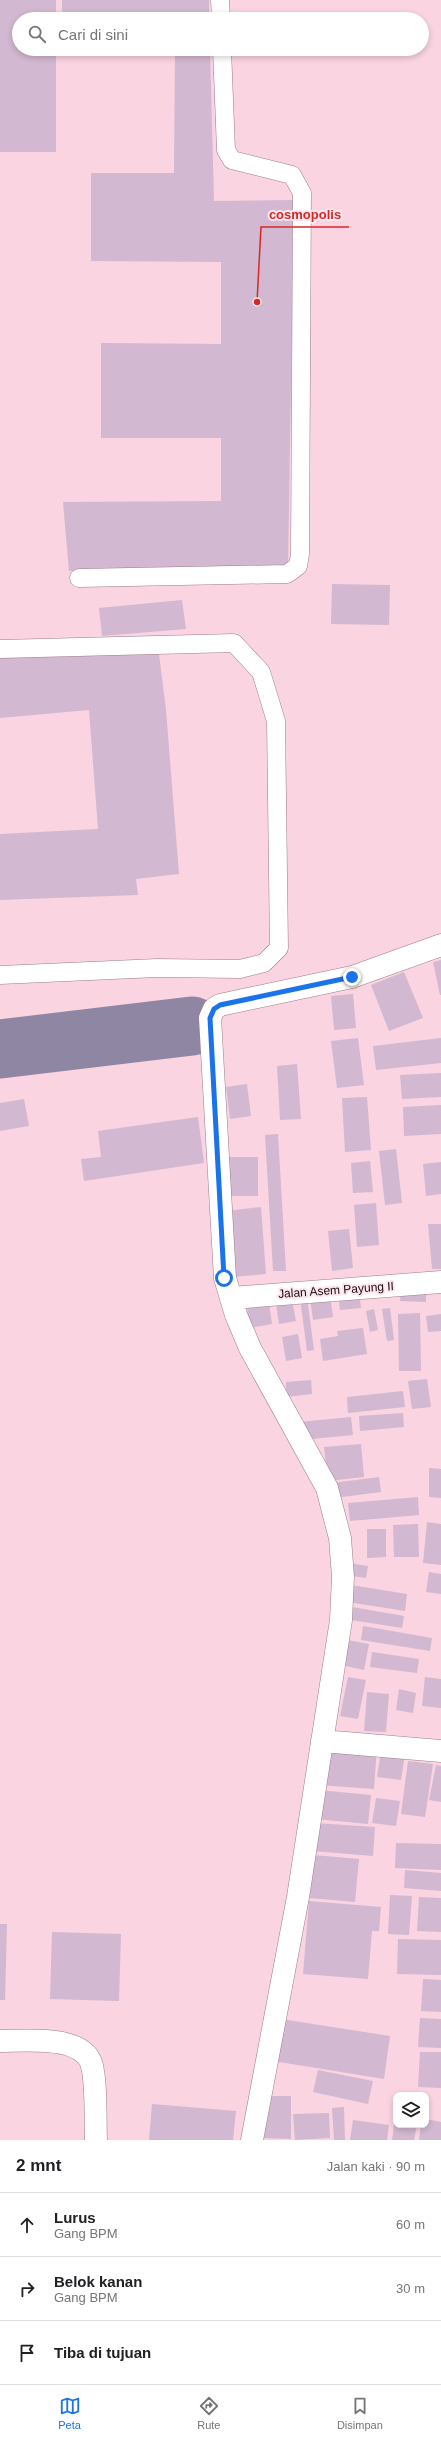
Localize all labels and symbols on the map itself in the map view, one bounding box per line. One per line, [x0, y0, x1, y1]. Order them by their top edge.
callout: cosmopolis [261, 202, 349, 227]
text: cosmopolis [269, 207, 341, 222]
route end [343, 968, 361, 986]
route start [215, 1269, 233, 1287]
street label: Jalan Asem Payung II [278, 1279, 394, 1301]

